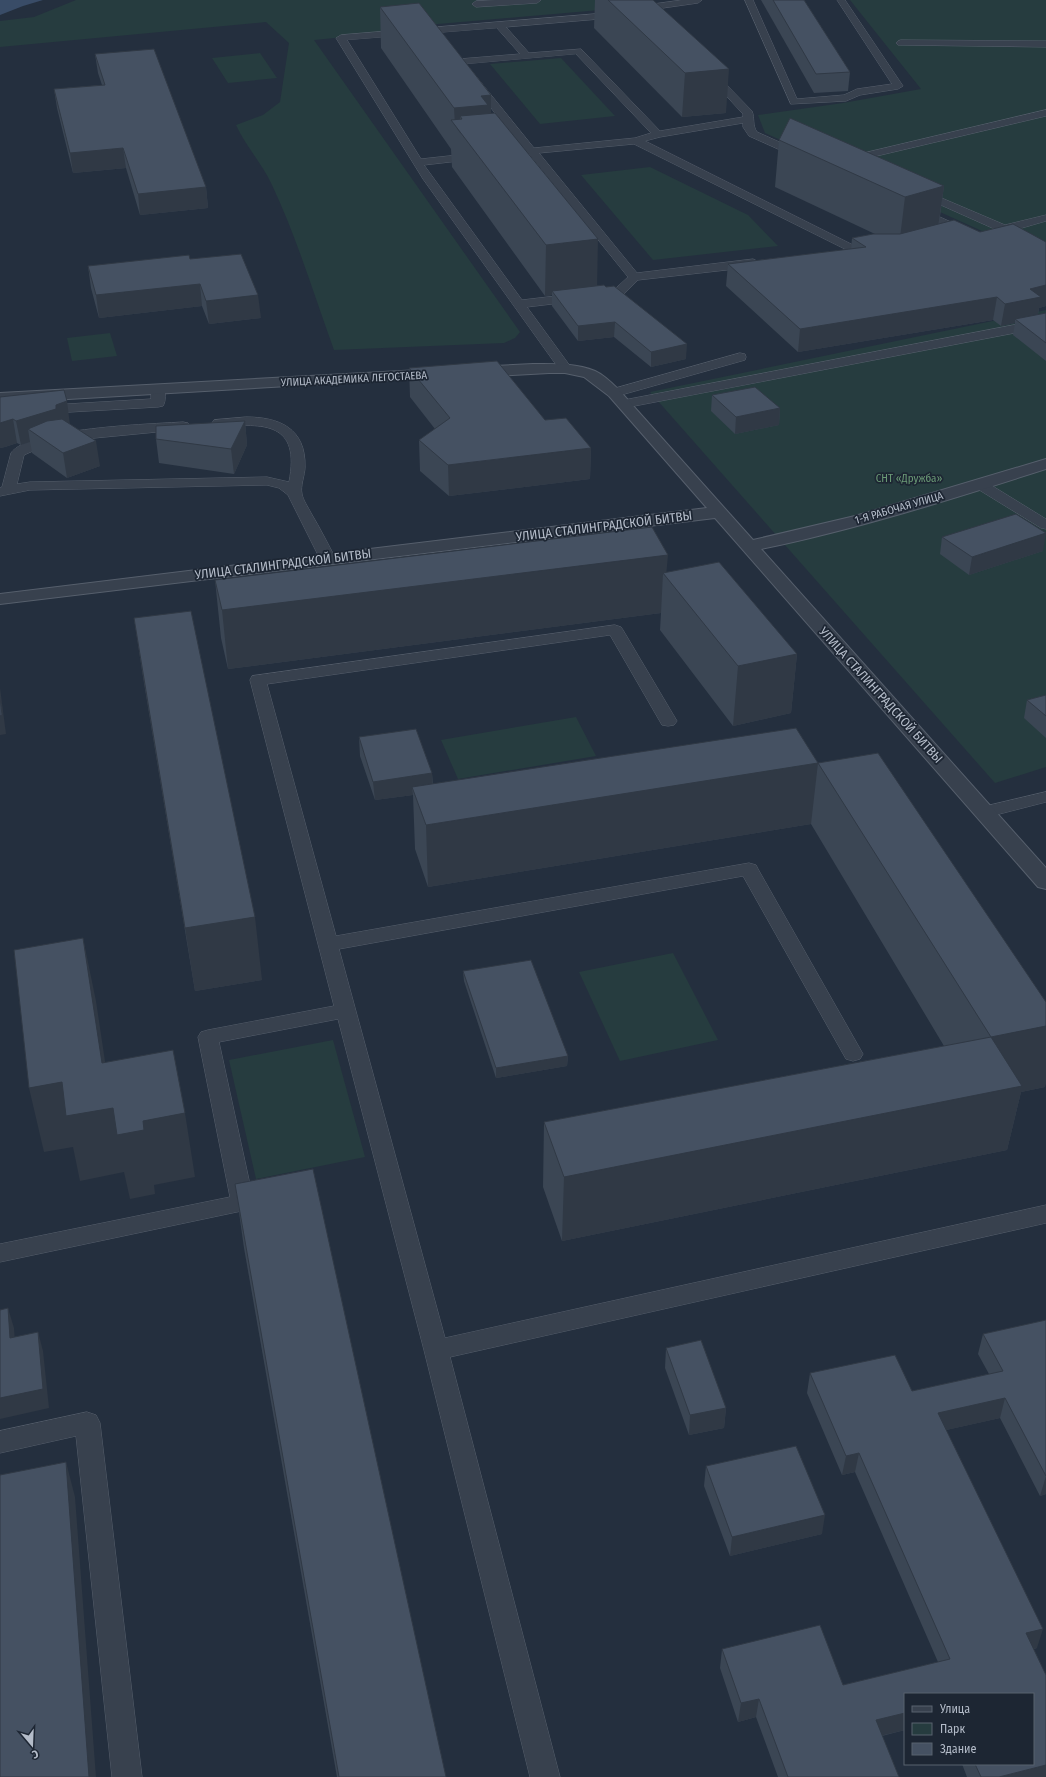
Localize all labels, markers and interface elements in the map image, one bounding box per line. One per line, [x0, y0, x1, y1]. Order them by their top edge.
street label: УЛИЦА АКАДЕМИКА ЛЕГОСТАЕВА [280, 369, 428, 389]
park label: СНТ «Дружба» [876, 472, 942, 485]
street label: 1-Я РАБОЧАЯ УЛИЦА [853, 489, 945, 527]
street label: УЛИЦА СТАЛИНГРАДСКОЙ БИТВЫ [514, 508, 693, 544]
street label: УЛИЦА СТАЛИНГРАДСКОЙ БИТВЫ [193, 546, 372, 582]
street label: УЛИЦА СТАЛИНГРАДСКОЙ БИТВЫ [815, 623, 946, 766]
legend [904, 1693, 1034, 1765]
text: Улица [939, 1702, 970, 1716]
text: Парк [940, 1722, 966, 1736]
north arrow [12, 1725, 52, 1765]
text: Здание [940, 1742, 976, 1756]
text: С [30, 1747, 40, 1761]

